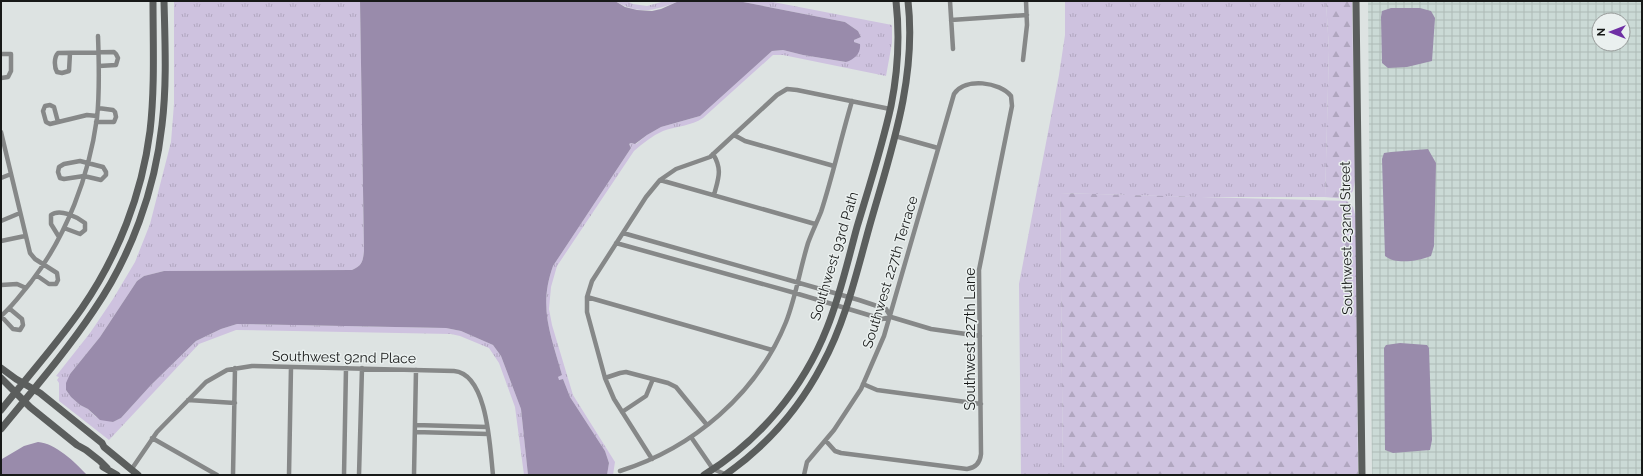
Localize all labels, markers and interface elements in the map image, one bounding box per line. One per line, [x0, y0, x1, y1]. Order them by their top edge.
north arrow [1591, 12, 1631, 52]
text: N [1595, 28, 1608, 36]
street label: Southwest 232nd Street [1337, 161, 1355, 315]
street label: Southwest 93rd Path [807, 190, 861, 322]
street label: Southwest 227th Terrace [859, 194, 921, 350]
street label: Southwest 227th Lane [962, 268, 978, 410]
street label: Southwest 92nd Place [272, 348, 416, 366]

